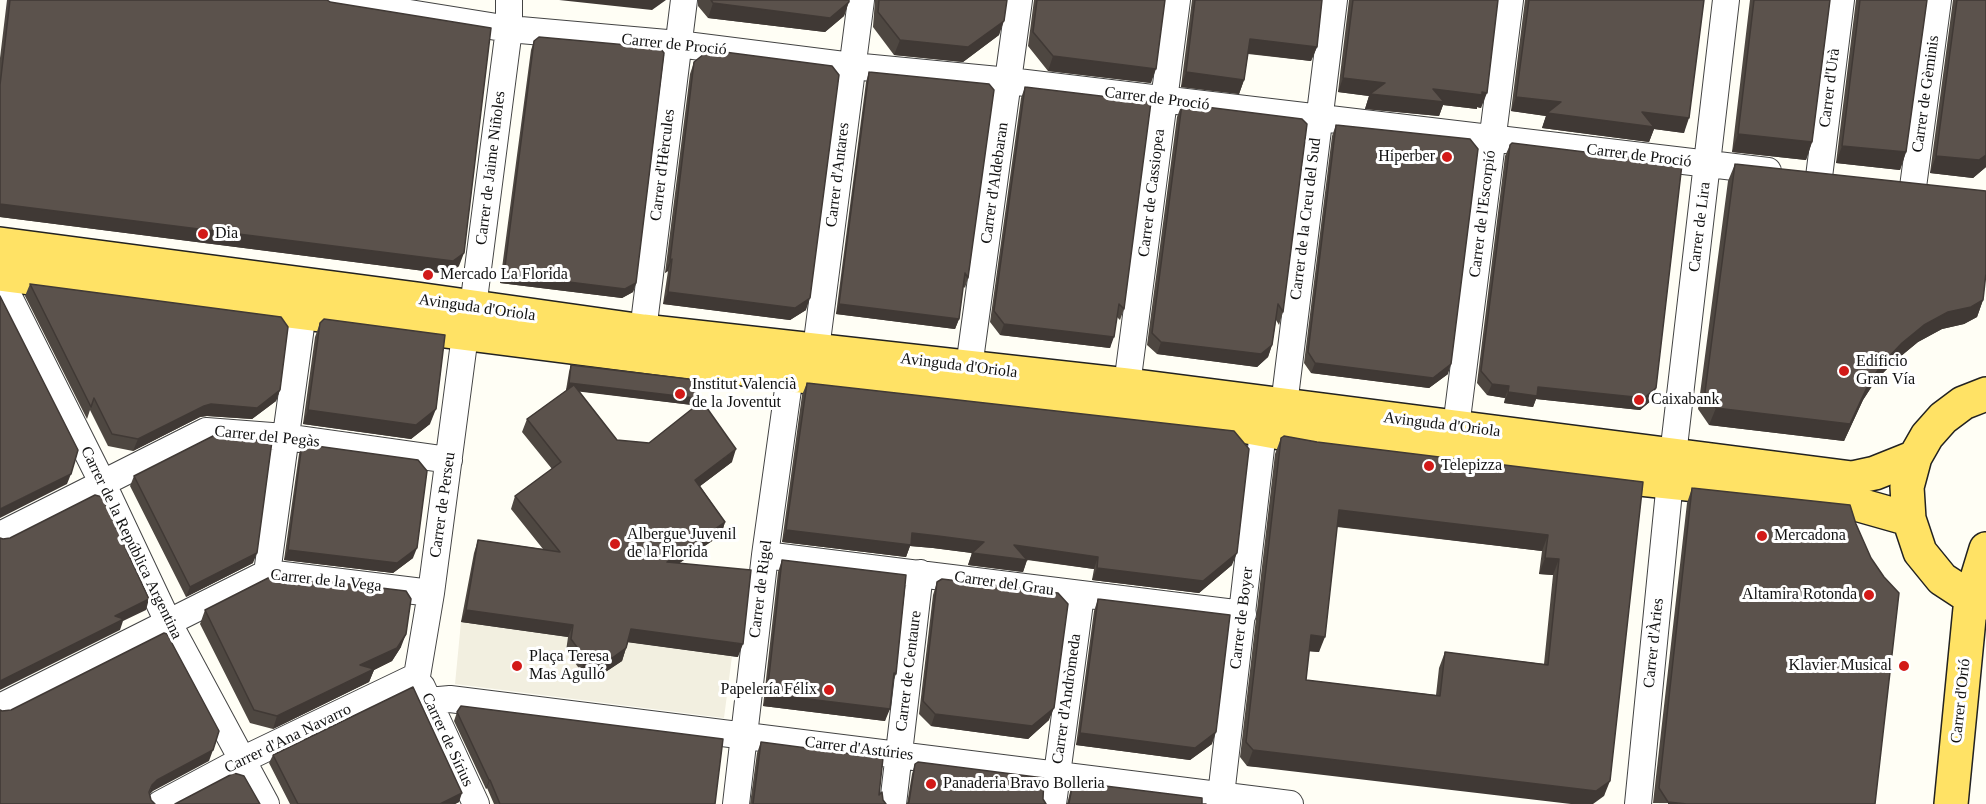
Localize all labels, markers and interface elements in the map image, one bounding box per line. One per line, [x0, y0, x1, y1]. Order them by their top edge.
street label: Carrer de Proció [620, 30, 728, 60]
street label: Carrer de Gèminis [1908, 34, 1944, 154]
street label: Carrer d'Urà [1816, 47, 1844, 129]
street label: Carrer de Proció [1103, 83, 1211, 115]
street label: Carrer de Jaime Niñoles [472, 90, 510, 246]
street label: Carrer d'Hèrcules [647, 108, 679, 222]
street label: Carrer d'Antares [822, 121, 854, 229]
street label: Carrer d'Aldebaran [977, 121, 1013, 245]
street label: Carrer de Cassiopea [1135, 128, 1169, 258]
street label: Carrer de la Creu del Sud [1287, 137, 1325, 301]
street label: Carrer de Proció [1585, 140, 1693, 172]
place label: Hiperber [1378, 147, 1435, 167]
street label: Carrer de l'Escorpió [1466, 149, 1500, 279]
marker: Hiperber [1440, 150, 1454, 164]
street label: Carrer de Lira [1685, 181, 1715, 273]
place label: Dia [215, 224, 238, 244]
marker: Dia [196, 227, 210, 241]
place label: Mercado La Florida [440, 265, 568, 285]
marker: Mercado La Florida [421, 268, 435, 282]
street label: Avinguda d'Oriola [417, 290, 537, 326]
street label: Avinguda d'Oriola [899, 349, 1019, 383]
place label: Edificio Gran Vía [1856, 352, 1915, 390]
marker: Edificio Gran Vía [1837, 364, 1851, 378]
place label: Institut Valencià de la Joventut [692, 375, 796, 413]
marker: Institut Valencià de la Joventut [673, 387, 687, 401]
place label: Caixabank [1651, 390, 1719, 410]
marker: Caixabank [1632, 393, 1646, 407]
street label: Avinguda d'Oriola [1382, 408, 1502, 442]
street label: Carrer del Pegàs [213, 422, 321, 452]
street label: Carrer de la República Argentina [76, 443, 186, 643]
street label: Carrer de Perseu [426, 451, 460, 559]
place label: Telepizza [1441, 456, 1502, 476]
marker: Telepizza [1422, 459, 1436, 473]
place label: Albergue Juvenil de la Florida [627, 525, 736, 563]
place label: Mercadona [1774, 526, 1846, 546]
marker: Mercadona [1755, 529, 1769, 543]
marker: Albergue Juvenil de la Florida [608, 537, 622, 551]
street label: Carrer de Rigel [745, 539, 777, 639]
street label: Carrer de la Vega [270, 566, 382, 596]
street label: Carrer de Boyer [1226, 566, 1258, 670]
street label: Carrer del Grau [953, 568, 1055, 600]
place label: Altamira Rotonda [1742, 585, 1857, 605]
marker: Altamira Rotonda [1862, 588, 1876, 602]
street label: Carrer d'Àries [1640, 597, 1668, 689]
street label: Carrer de Centaure [892, 609, 926, 733]
street label: Carrer d'Andròmeda [1048, 633, 1086, 765]
place label: Plaça Teresa Mas Agulló [529, 647, 609, 685]
place label: Klavier Musical [1788, 656, 1892, 676]
street label: Carrer d'Orió [1947, 658, 1975, 744]
marker: Plaça Teresa Mas Agulló [510, 659, 524, 673]
marker: Klavier Musical [1897, 659, 1911, 673]
place label: Papelería Félix [721, 680, 817, 700]
marker: Papelería Félix [822, 683, 836, 697]
street label: Carrer de Sírius [417, 690, 477, 790]
street label: Carrer d'Ana Navarro [221, 700, 355, 778]
street label: Carrer d'Astúries [804, 733, 914, 765]
place label: Panaderia Bravo Bolleria [943, 774, 1105, 794]
marker: Panaderia Bravo Bolleria [924, 777, 938, 791]

